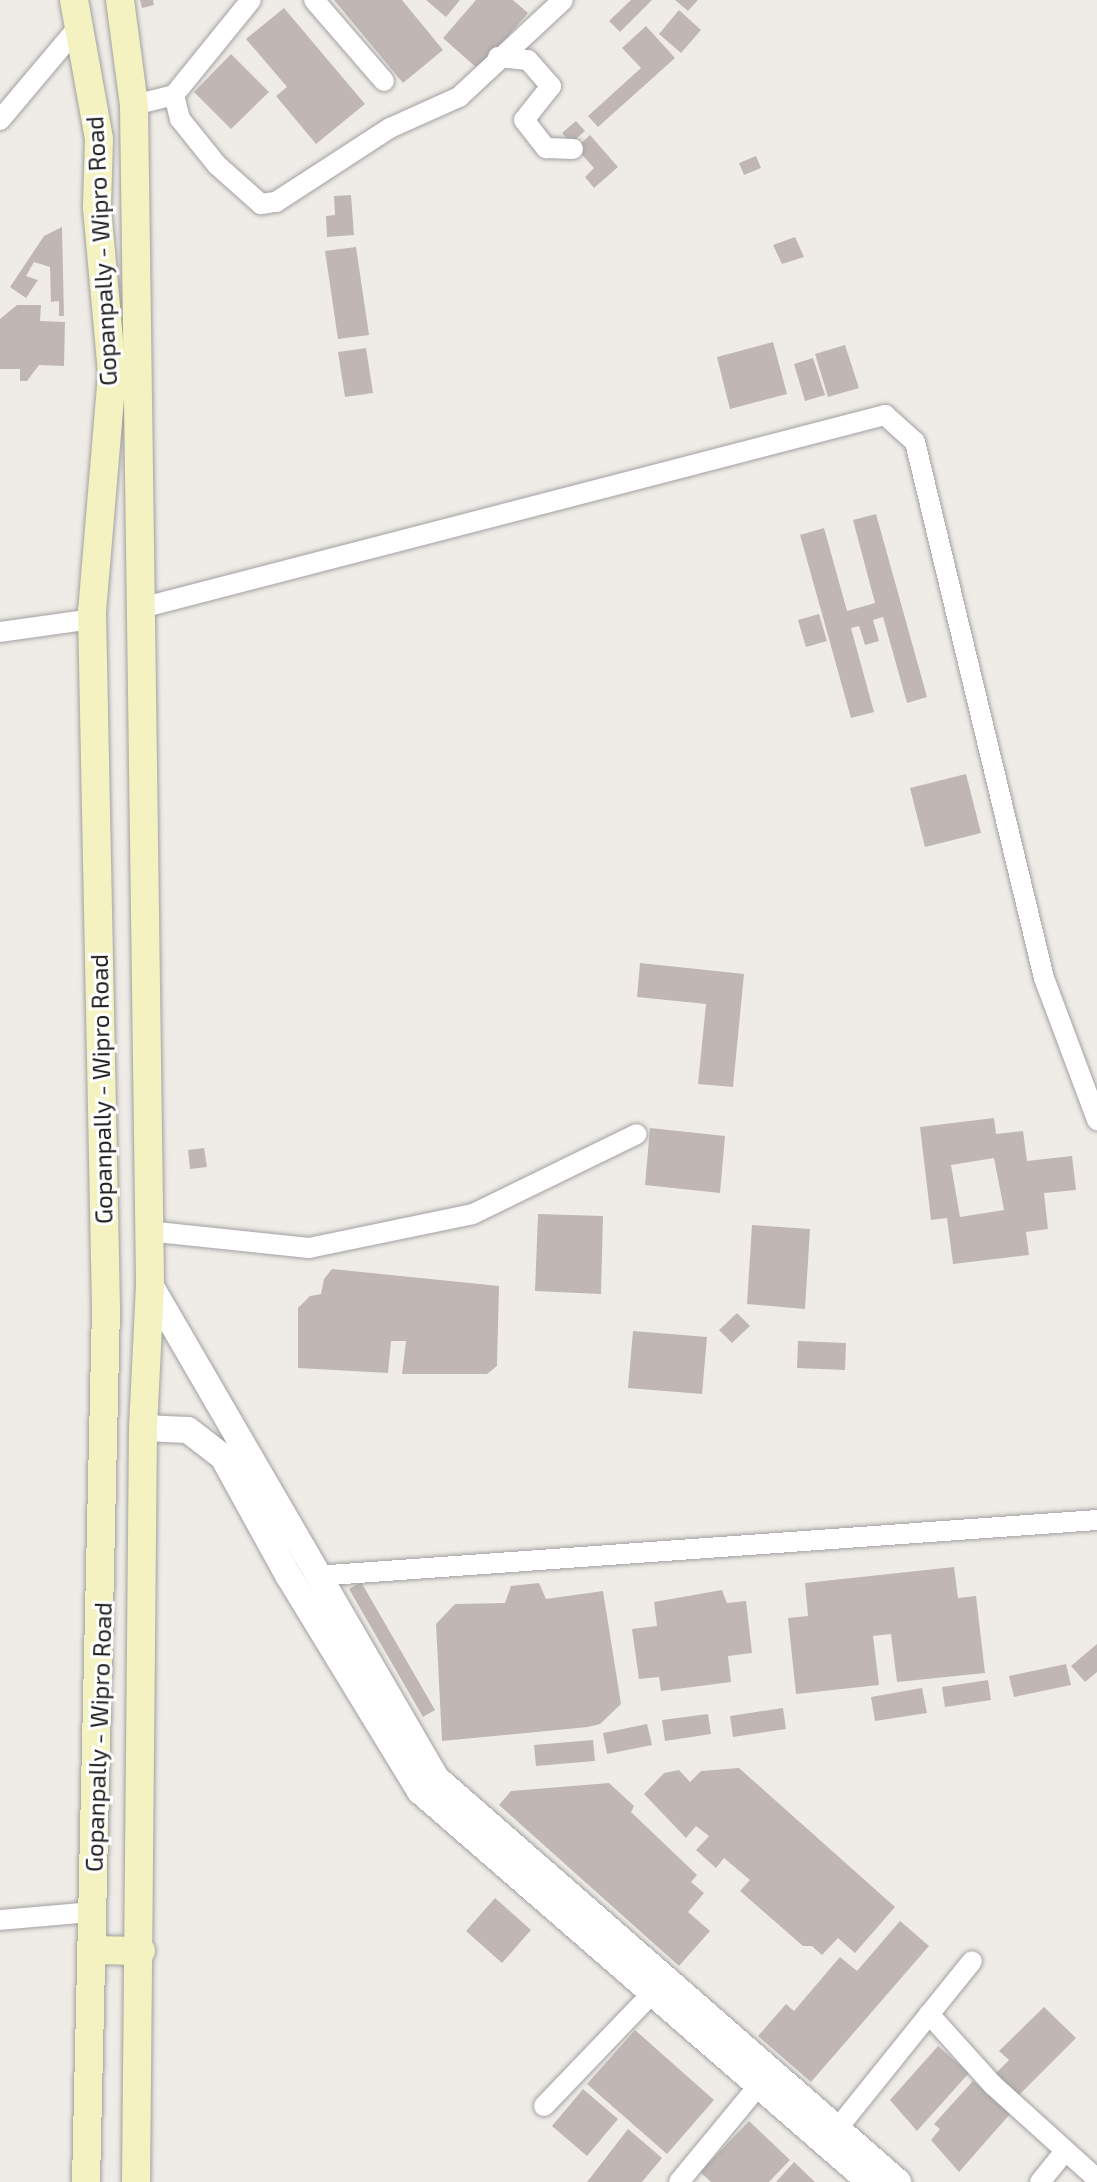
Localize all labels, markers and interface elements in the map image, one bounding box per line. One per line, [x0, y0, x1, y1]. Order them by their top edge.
street label: Gopanpally - Wipro Road [80, 115, 122, 387]
street label: Gopanpally - Wipro Road [84, 953, 118, 1225]
street label: Gopanpally - Wipro Road [79, 1601, 117, 1873]

